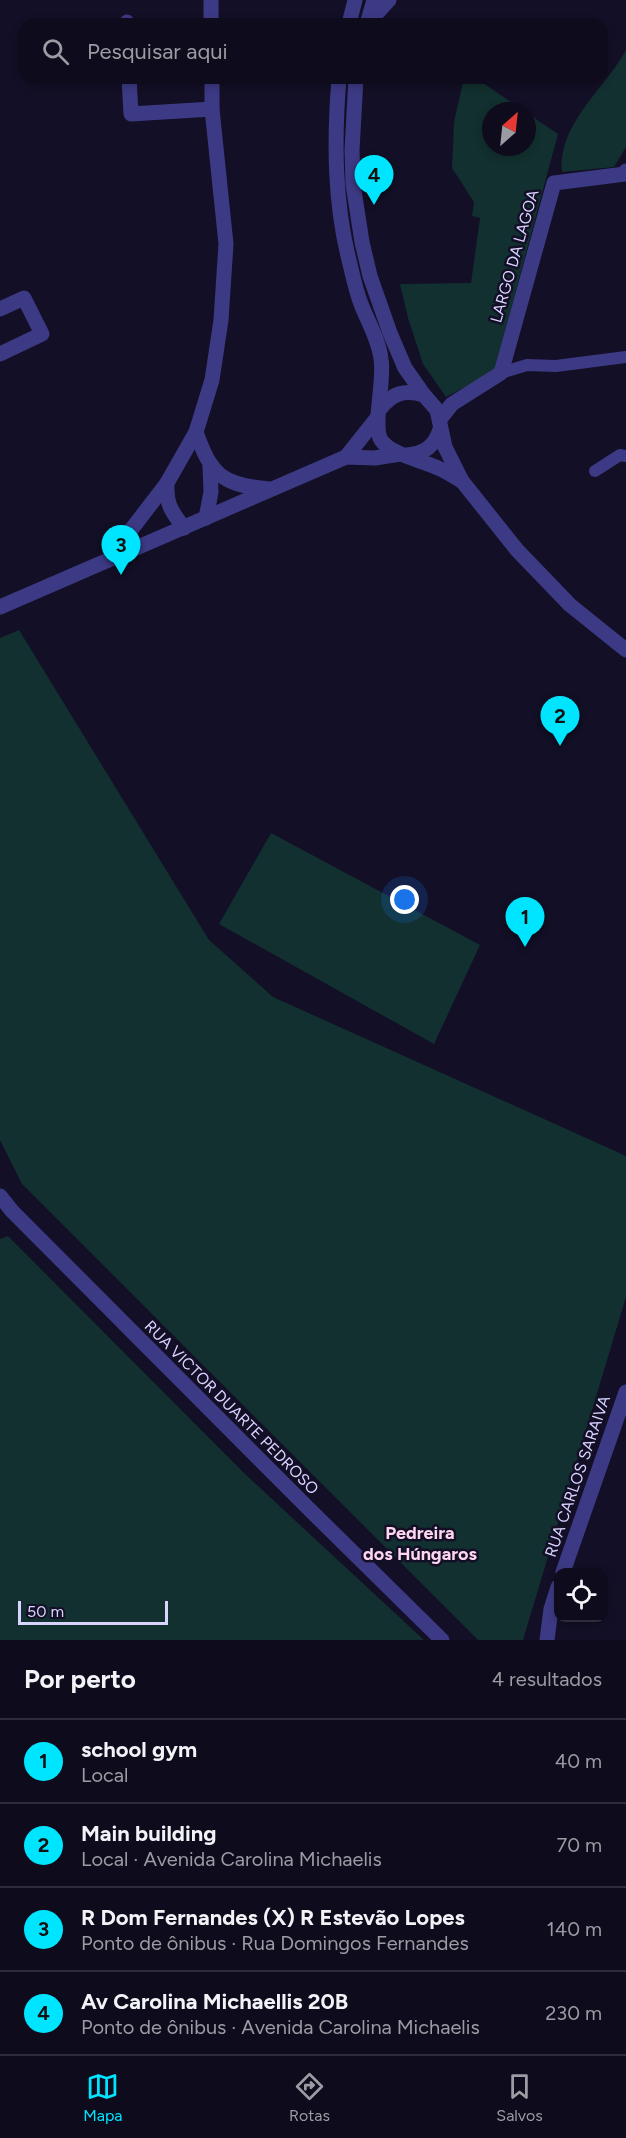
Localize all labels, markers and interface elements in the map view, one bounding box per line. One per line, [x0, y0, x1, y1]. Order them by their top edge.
search box [18, 18, 608, 84]
icon: search [39, 35, 72, 68]
text: Pesquisar aqui [87, 38, 228, 65]
north arrow [482, 102, 536, 156]
pin: 4 [354, 156, 394, 205]
street label: LARGO DA LAGOA [486, 187, 543, 325]
pin: 3 [102, 526, 140, 575]
pin: 2 [540, 696, 580, 746]
your location [390, 885, 419, 914]
pin: 1 [506, 898, 544, 947]
street label: RUA VICTOR DUARTE PEDROSO [141, 1316, 323, 1498]
street label: RUA CARLOS SARAIVA [541, 1393, 614, 1560]
district label: Pedreira dos Húngaros [363, 1522, 478, 1565]
map controls [554, 1568, 608, 1622]
button: locate [554, 1568, 608, 1622]
scale bar [18, 1598, 168, 1626]
text: 50 m [27, 1602, 64, 1621]
text: Por perto [24, 1663, 136, 1695]
text: 4 resultados [492, 1667, 602, 1691]
text: school gym [81, 1736, 197, 1763]
text: 1 [39, 1749, 48, 1773]
text: 40 m [555, 1749, 602, 1773]
text: Local [81, 1763, 128, 1787]
text: Main building [81, 1820, 216, 1847]
text: 2 [38, 1833, 49, 1857]
text: 70 m [556, 1833, 602, 1857]
text: Local · Avenida Carolina Michaelis [81, 1847, 382, 1871]
text: R Dom Fernandes (X) R Estevão Lopes [81, 1904, 465, 1931]
text: 3 [38, 1917, 49, 1941]
text: 140 m [547, 1917, 602, 1941]
text: Ponto de ônibus · Rua Domingos Fernandes [81, 1931, 469, 1955]
text: Av Carolina Michaellis 20B [81, 1988, 348, 2015]
text: 4 [37, 2001, 50, 2025]
text: 230 m [545, 2001, 602, 2025]
text: Ponto de ônibus · Avenida Carolina Michaelis [81, 2015, 480, 2039]
tab: Mapa [83, 2070, 123, 2125]
tab: Rotas [289, 2070, 330, 2125]
tab: Salvos [496, 2070, 543, 2125]

